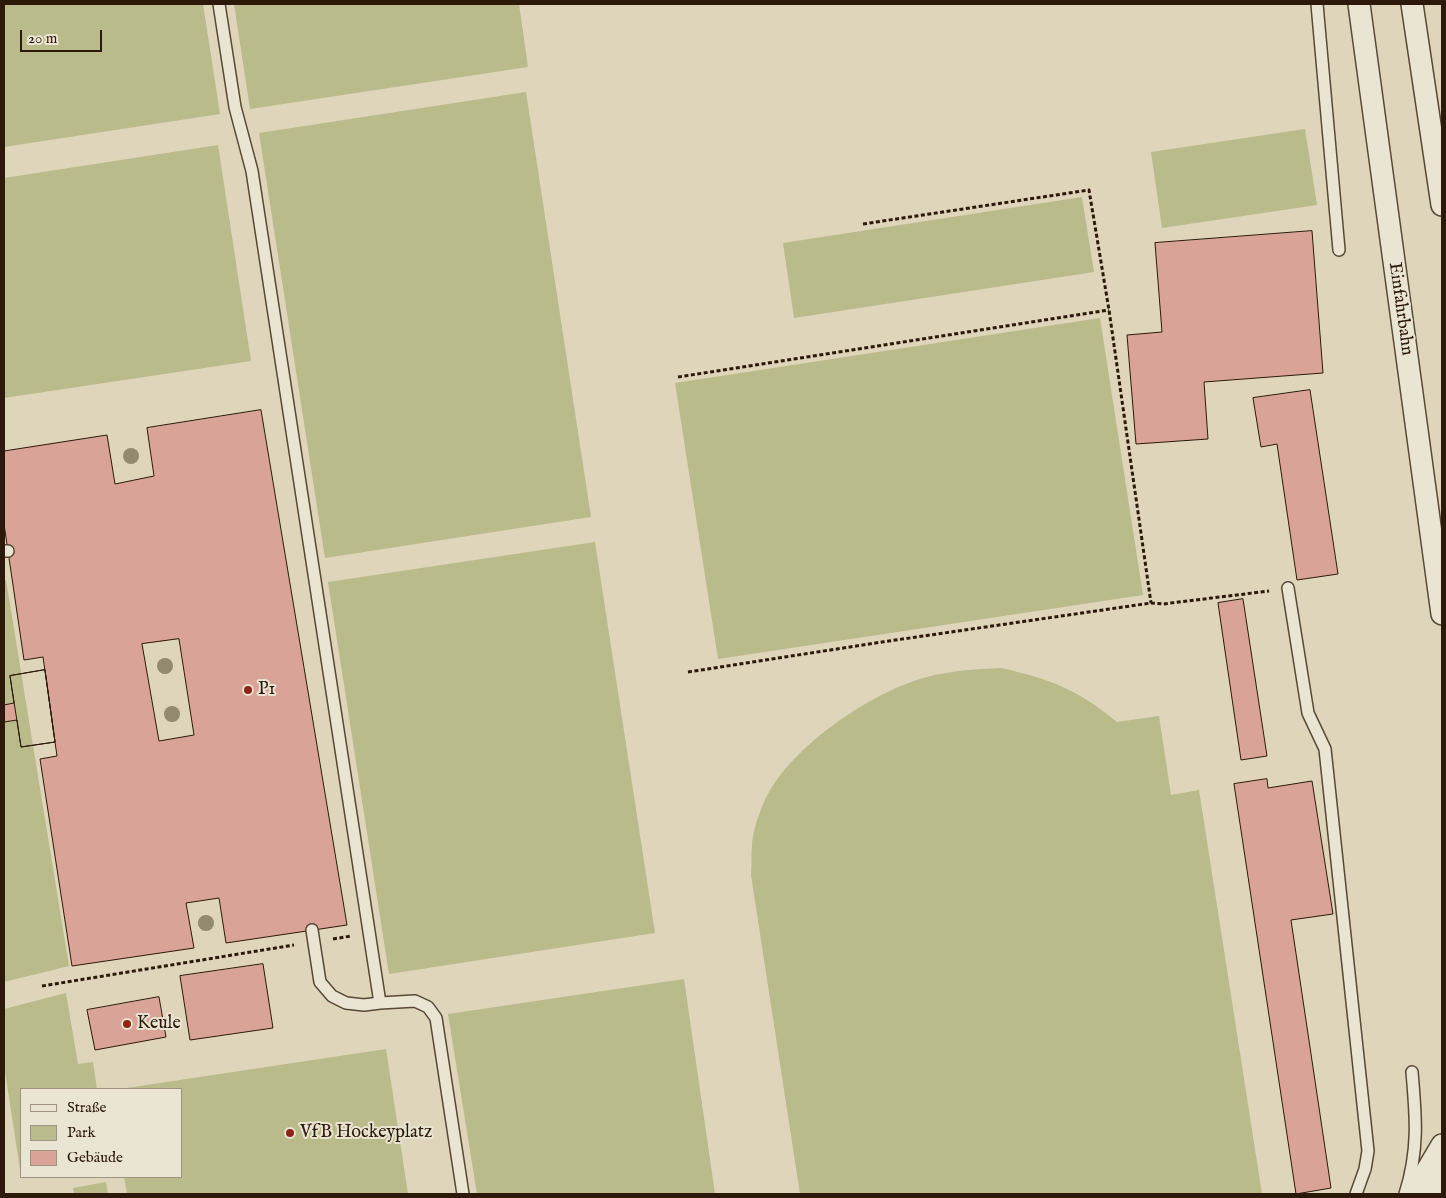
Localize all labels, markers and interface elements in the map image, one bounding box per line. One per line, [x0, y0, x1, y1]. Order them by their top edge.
scale bar [22, 20, 105, 52]
text: 20 m [28, 29, 57, 48]
street label: Einfahrbahn [1383, 261, 1417, 357]
place label: P1 [258, 679, 275, 701]
marker: P1 [242, 684, 254, 696]
place label: Keule [137, 1013, 181, 1035]
marker: Keule [121, 1018, 133, 1030]
legend [20, 1088, 182, 1178]
text: Straße [67, 1098, 106, 1117]
place label: VfB Hockeyplatz [300, 1122, 432, 1144]
text: Park [67, 1123, 96, 1142]
marker: VfB Hockeyplatz [284, 1127, 296, 1139]
text: Gebäude [67, 1148, 123, 1167]

